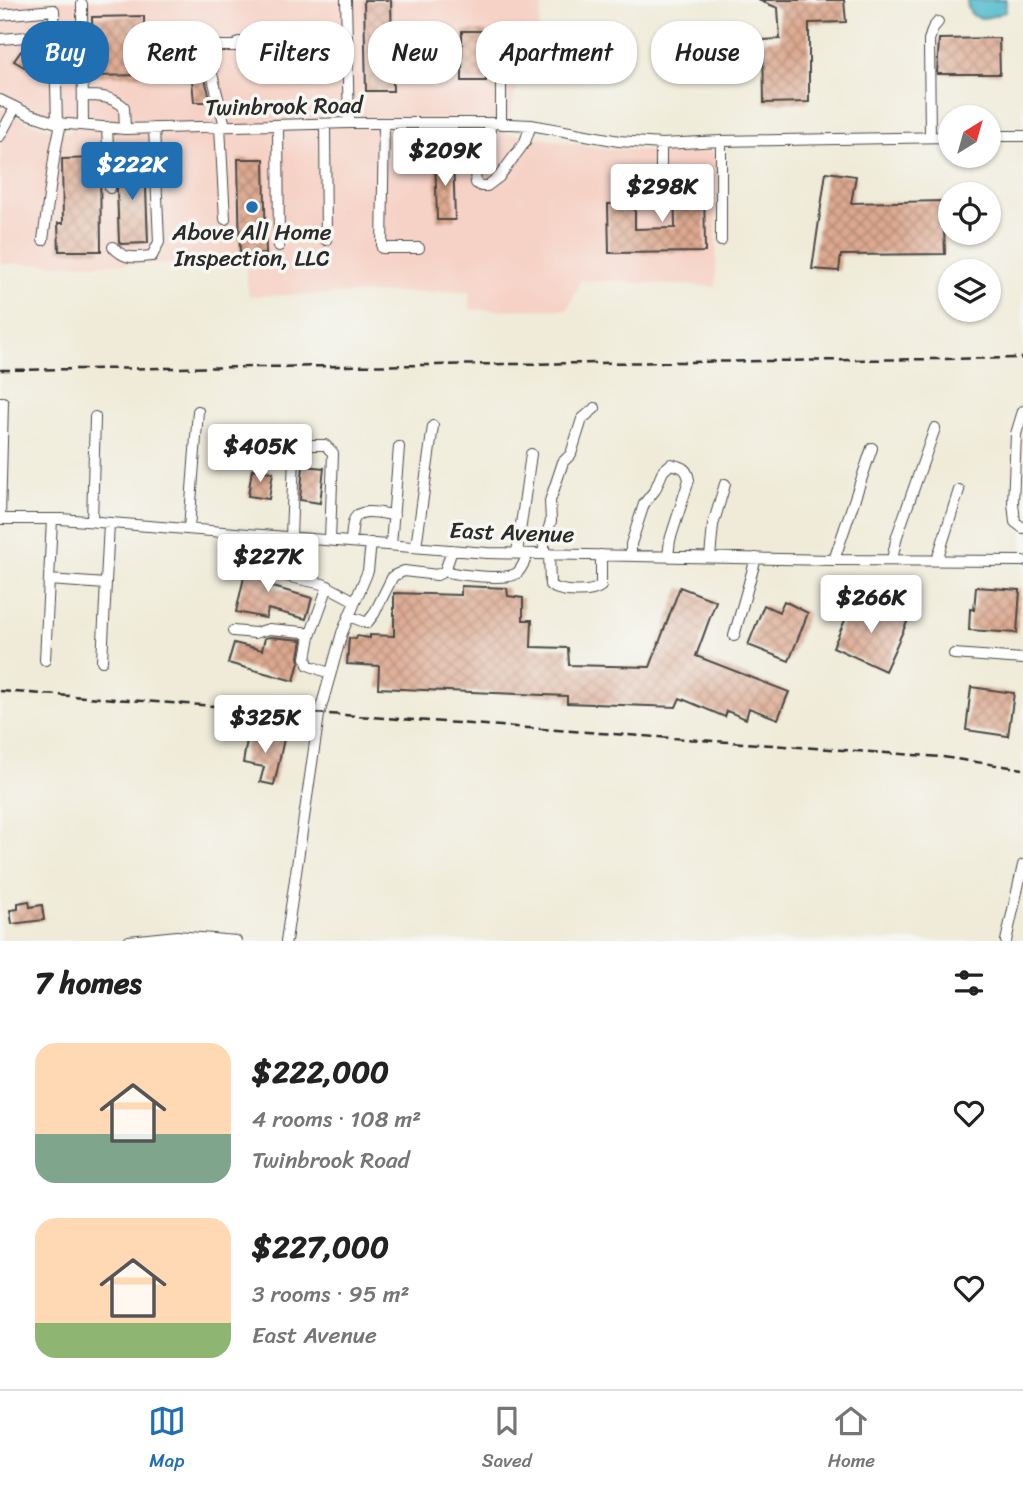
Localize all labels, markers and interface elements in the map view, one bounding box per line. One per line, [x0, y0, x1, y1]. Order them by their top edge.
chip: Buy [21, 21, 109, 84]
chip: Rent [123, 21, 222, 84]
chip: Filters [236, 21, 354, 84]
chip: New [368, 21, 462, 84]
chip: Apartment [476, 21, 637, 84]
chip: House [651, 21, 764, 84]
street label: Twinbrook Road [205, 85, 365, 128]
north arrow [938, 105, 1001, 168]
map controls [938, 105, 1001, 322]
pin: $209K [396, 128, 494, 188]
text: $209K [409, 130, 481, 171]
pin: $222K [83, 142, 181, 202]
text: $222K [97, 144, 167, 185]
pin: $298K [613, 164, 711, 224]
text: $298K [627, 166, 697, 207]
button: locate [938, 182, 1001, 245]
marker: Above All Home Inspection, LLC [244, 199, 260, 215]
place label: Above All Home Inspection, LLC [171, 212, 332, 279]
button: layers [938, 259, 1001, 322]
pin: $405K [211, 424, 309, 484]
text: $405K [224, 426, 296, 467]
street label: East Avenue [449, 510, 575, 555]
pin: $227K [219, 534, 317, 594]
text: $227K [233, 536, 303, 577]
pin: $266K [822, 576, 920, 635]
text: $266K [837, 577, 905, 618]
pin: $325K [216, 696, 314, 755]
text: $325K [230, 697, 300, 738]
text: 7 homes [35, 956, 142, 1010]
icon: filters [950, 964, 988, 1002]
text: $222,000 [252, 1045, 389, 1099]
icon: home [91, 1071, 175, 1155]
icon: heart [950, 1094, 988, 1132]
text: 4 rooms · 108 m² [252, 1099, 421, 1140]
text: Twinbrook Road [252, 1140, 410, 1181]
text: $227,000 [252, 1220, 389, 1274]
icon: home [91, 1246, 175, 1330]
icon: heart [950, 1269, 988, 1307]
text: 3 rooms · 95 m² [252, 1274, 409, 1315]
text: East Avenue [252, 1315, 377, 1356]
tab: Map [148, 1402, 186, 1477]
tab: Saved [482, 1402, 532, 1477]
tab: Home [828, 1402, 875, 1477]

